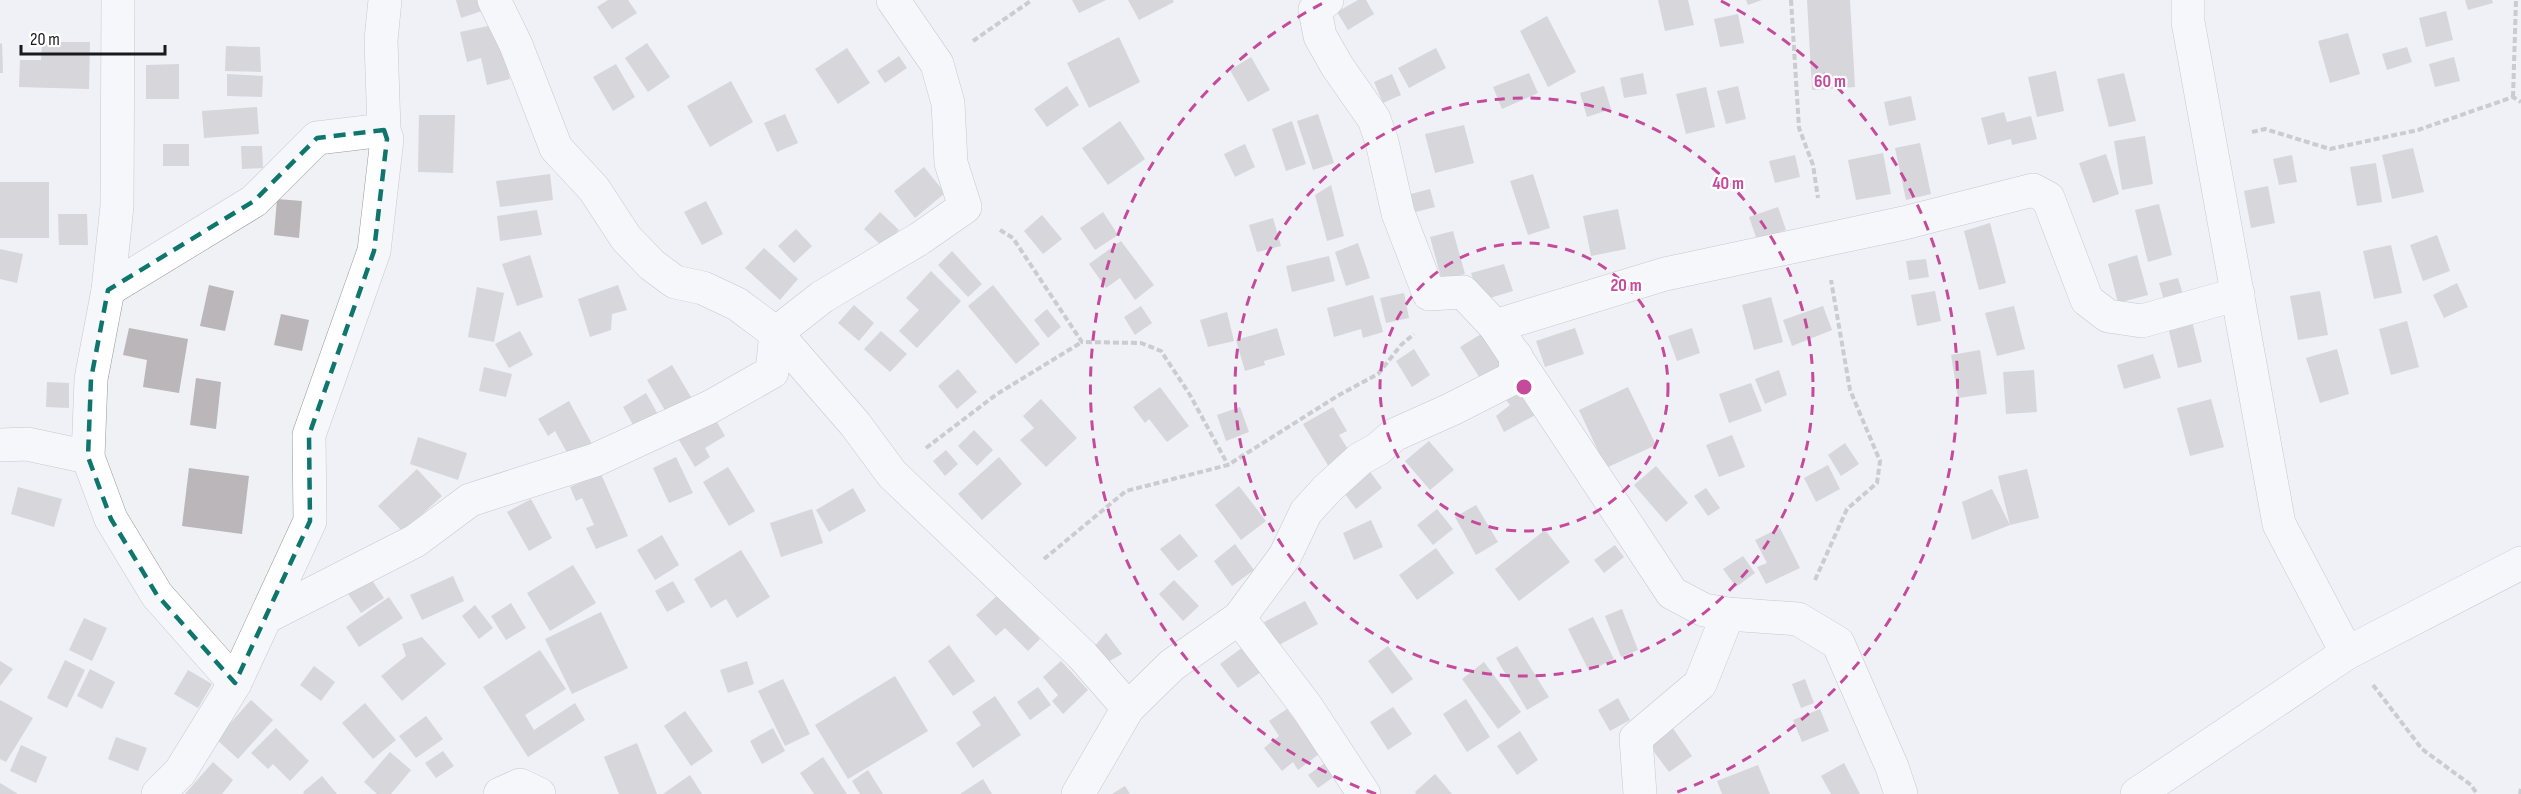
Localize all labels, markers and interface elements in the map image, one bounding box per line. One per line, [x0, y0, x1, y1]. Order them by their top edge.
scale bar [21, 18, 165, 56]
text: 20 m [30, 29, 60, 50]
text: 60 m [1814, 71, 1846, 92]
text: 40 m [1712, 173, 1744, 194]
text: 20 m [1610, 275, 1642, 296]
centre of rings [1514, 377, 1534, 397]

